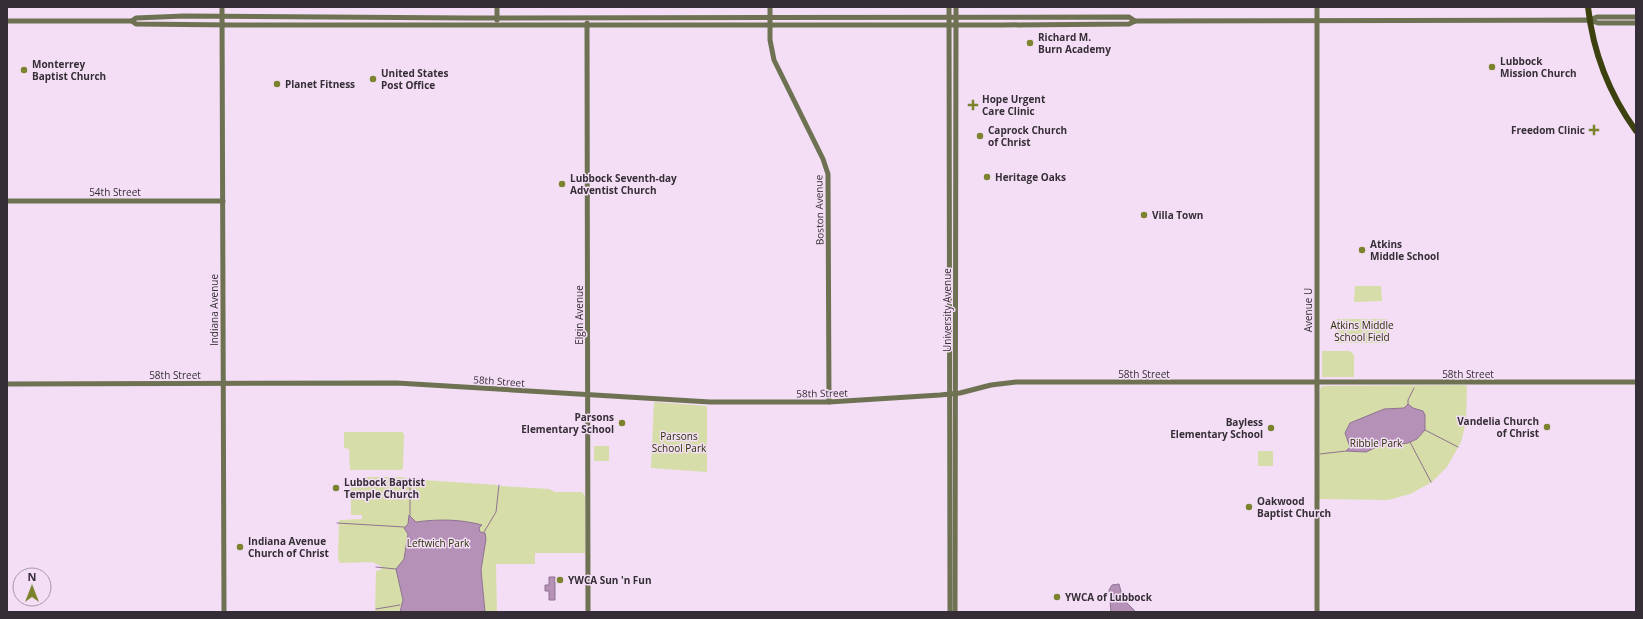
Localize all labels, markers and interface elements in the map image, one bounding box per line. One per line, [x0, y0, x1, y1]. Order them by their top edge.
place label: Richard M. Burn Academy [1038, 30, 1111, 56]
marker: Richard M. Burn Academy [1025, 38, 1035, 48]
place label: Lubbock Mission Church [1500, 54, 1577, 80]
place label: Monterrey Baptist Church [32, 57, 106, 83]
marker: Lubbock Mission Church [1487, 62, 1497, 72]
marker: Monterrey Baptist Church [19, 65, 29, 75]
place label: United States Post Office [381, 66, 448, 92]
marker: United States Post Office [368, 74, 378, 84]
place label: Planet Fitness [285, 77, 355, 91]
marker: Planet Fitness [272, 79, 282, 89]
place label: Hope Urgent Care Clinic [982, 92, 1046, 118]
marker: Hope Urgent Care Clinic [967, 99, 979, 111]
place label: Caprock Church of Christ [988, 123, 1067, 149]
place label: Freedom Clinic [1511, 123, 1585, 137]
marker: Freedom Clinic [1588, 124, 1600, 136]
marker: Caprock Church of Christ [975, 131, 985, 141]
place label: Heritage Oaks [995, 170, 1066, 184]
place label: Lubbock Seventh-day Adventist Church [570, 171, 677, 197]
marker: Heritage Oaks [982, 172, 992, 182]
street label: Boston Avenue [811, 174, 827, 245]
marker: Lubbock Seventh-day Adventist Church [557, 179, 567, 189]
street label: 54th Street [89, 185, 141, 199]
place label: Villa Town [1152, 208, 1203, 222]
marker: Villa Town [1139, 210, 1149, 220]
place label: Atkins Middle School [1370, 237, 1439, 263]
marker: Atkins Middle School [1357, 245, 1367, 255]
street label: University Avenue [940, 268, 954, 352]
street label: Indiana Avenue [207, 274, 221, 346]
street label: Elgin Avenue [572, 285, 586, 345]
street label: Avenue U [1301, 288, 1315, 332]
park label: Atkins Middle School Field [1330, 318, 1394, 344]
street label: 58th Street [1118, 367, 1170, 381]
street label: 58th Street [1442, 367, 1494, 381]
street label: 58th Street [149, 368, 201, 382]
street label: 58th Street [473, 372, 526, 390]
street label: 58th Street [796, 386, 848, 400]
place label: Parsons Elementary School [521, 410, 614, 436]
place label: Vandelia Church of Christ [1457, 414, 1540, 440]
place label: Bayless Elementary School [1170, 415, 1263, 441]
marker: Parsons Elementary School [617, 418, 627, 428]
marker: Vandelia Church of Christ [1542, 422, 1552, 432]
marker: Bayless Elementary School [1266, 423, 1276, 433]
park label: Parsons School Park [652, 429, 707, 455]
park label: Ribble Park [1350, 436, 1403, 450]
place label: Lubbock Baptist Temple Church [344, 475, 425, 501]
marker: Lubbock Baptist Temple Church [331, 483, 341, 493]
place label: Oakwood Baptist Church [1257, 494, 1331, 520]
marker: Oakwood Baptist Church [1244, 502, 1254, 512]
place label: Indiana Avenue Church of Christ [248, 534, 330, 560]
park label: Leftwich Park [407, 536, 470, 550]
marker: Indiana Avenue Church of Christ [235, 542, 245, 552]
north arrow [12, 567, 52, 607]
text: N [28, 569, 36, 584]
place label: YWCA Sun 'n Fun [568, 573, 652, 587]
marker: YWCA Sun 'n Fun [555, 575, 565, 585]
place label: YWCA of Lubbock [1065, 590, 1153, 604]
marker: YWCA of Lubbock [1052, 592, 1062, 602]

